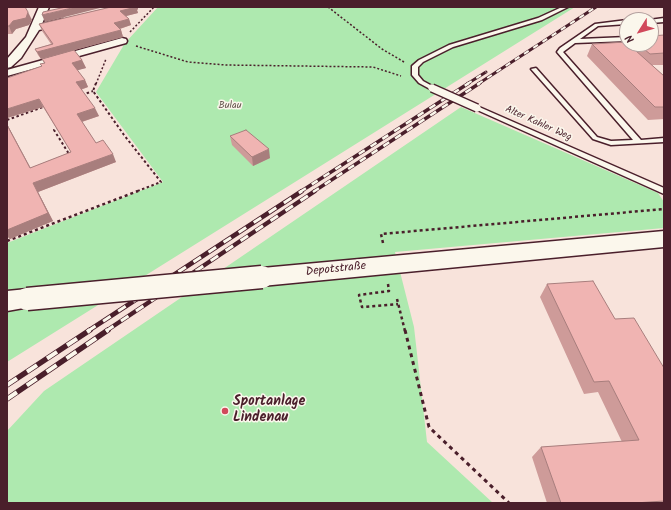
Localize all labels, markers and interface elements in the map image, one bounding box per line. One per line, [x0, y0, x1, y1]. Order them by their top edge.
north arrow [619, 12, 659, 52]
text: N [621, 30, 639, 47]
park label: Bulau [218, 100, 242, 112]
street label: Alter Kahler Weg [503, 104, 573, 144]
street label: Depotstraße [305, 260, 367, 280]
place label: Sportanlage Lindenau [233, 395, 305, 428]
marker: Sportanlage Lindenau [220, 406, 230, 416]

